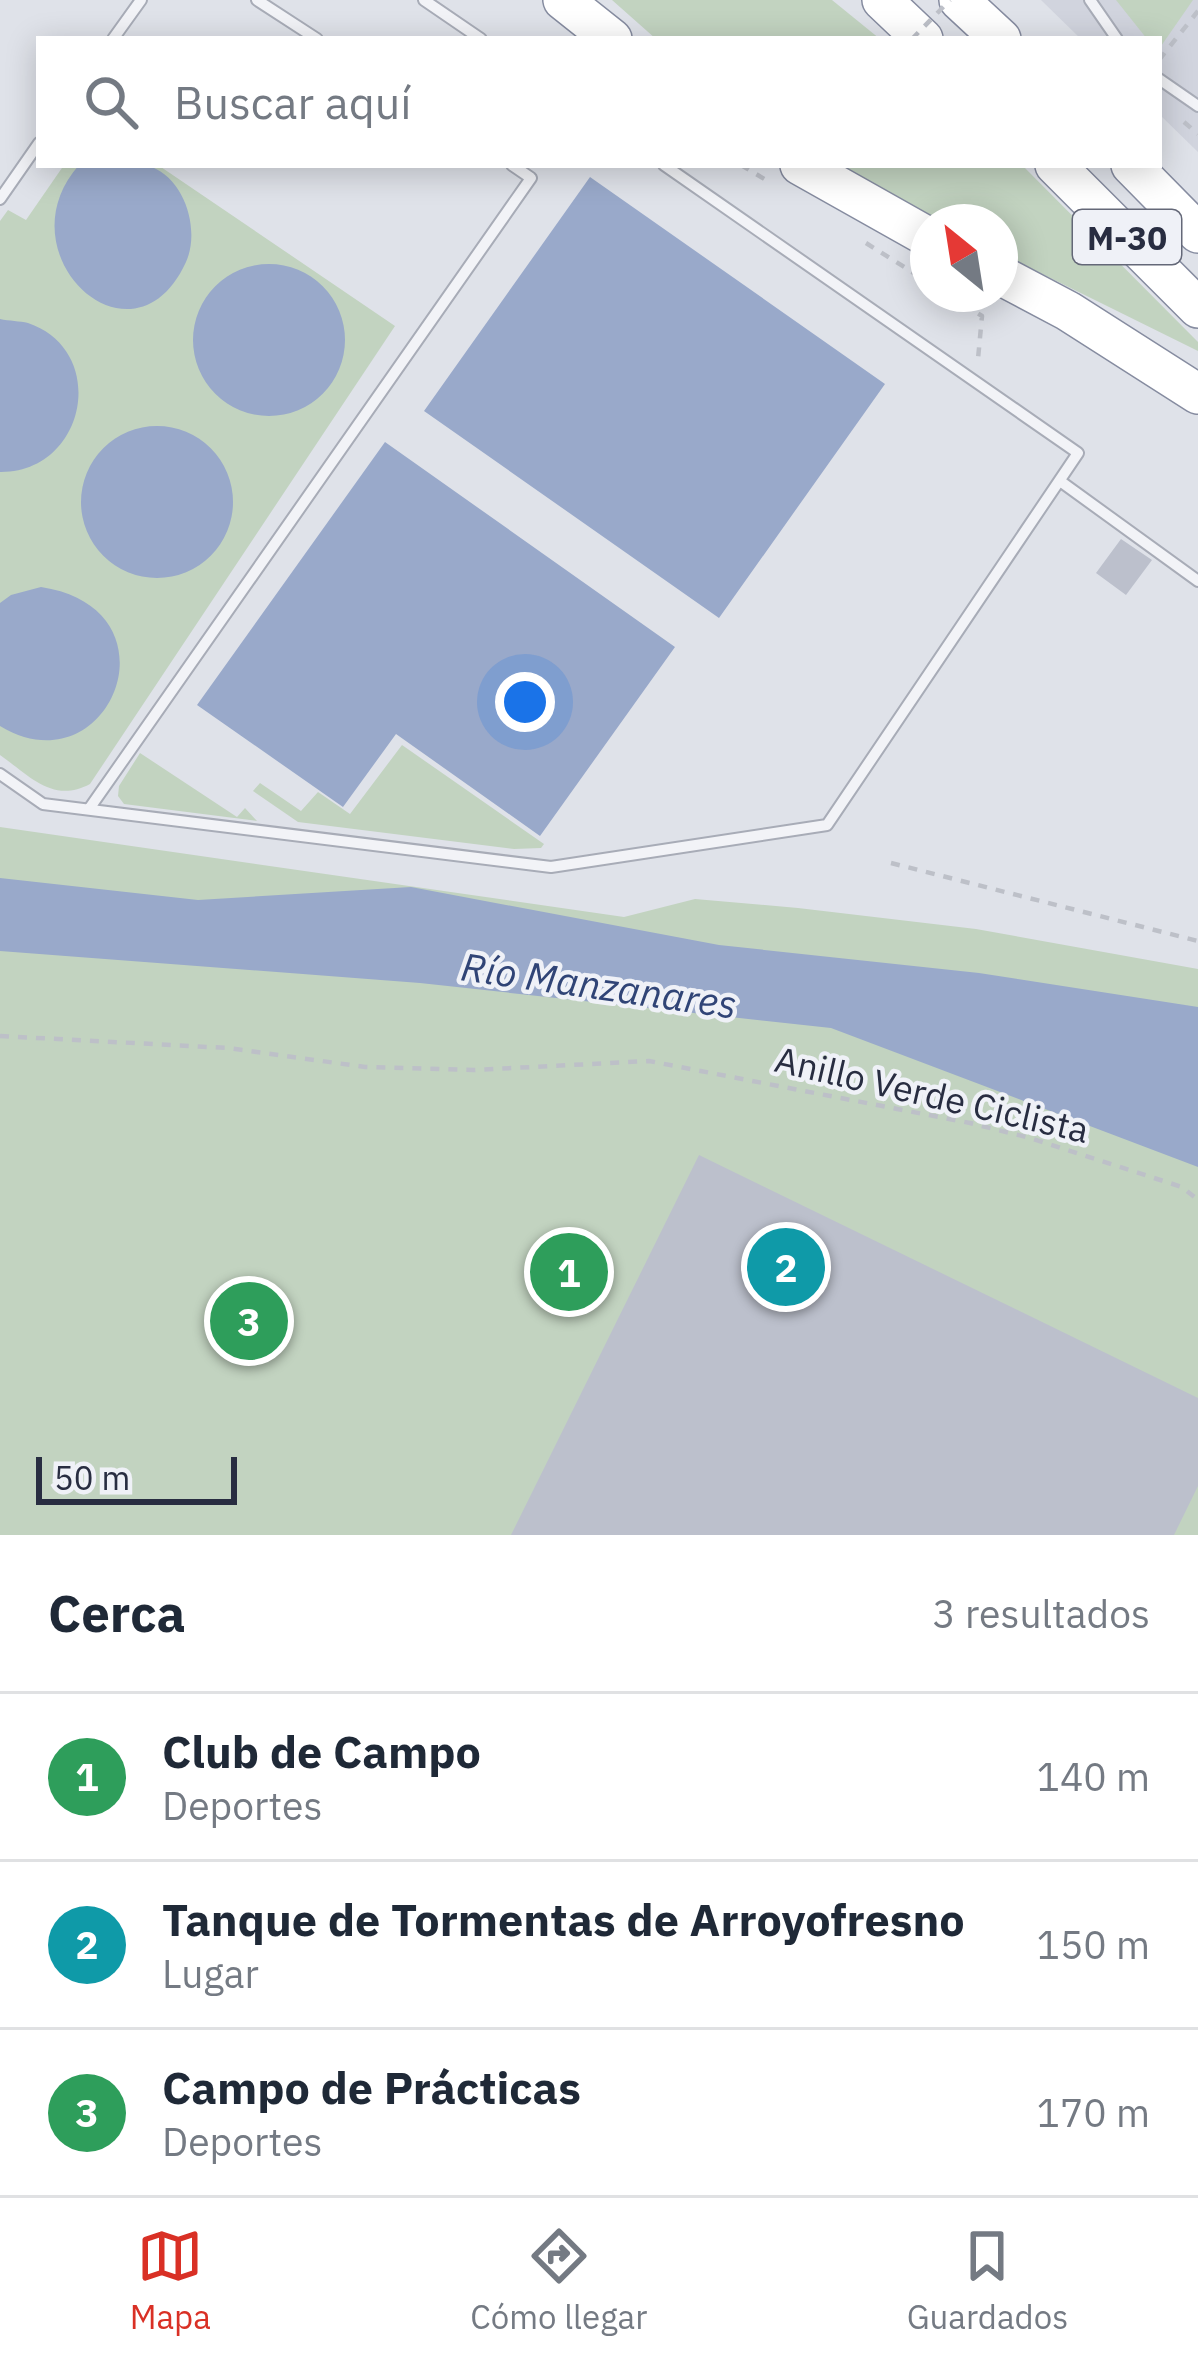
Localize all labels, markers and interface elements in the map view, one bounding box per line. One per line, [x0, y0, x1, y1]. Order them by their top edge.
search box [36, 36, 1162, 168]
icon: search [78, 69, 144, 135]
text: Buscar aquí [174, 73, 412, 131]
north arrow [910, 204, 1018, 312]
road number: M-30 [1073, 210, 1181, 264]
your location [495, 672, 555, 732]
water label: Río Manzanares [458, 940, 740, 1030]
street label: Anillo Verde Ciclista [770, 1035, 1094, 1153]
pin: 2 [747, 1222, 825, 1312]
pin: 1 [530, 1227, 608, 1317]
pin: 3 [210, 1276, 288, 1366]
scale bar [36, 1451, 237, 1504]
text: 50 m [54, 1456, 130, 1499]
text: Cerca [48, 1580, 186, 1646]
text: 3 resultados [932, 1588, 1150, 1639]
text: Club de Campo [162, 1722, 481, 1780]
text: 1 [75, 1751, 99, 1802]
text: 140 m [1037, 1751, 1150, 1802]
text: Deportes [162, 1780, 322, 1831]
text: Tanque de Tormentas de Arroyofresno [162, 1890, 965, 1948]
text: 2 [75, 1919, 99, 1970]
text: 150 m [1037, 1919, 1150, 1970]
text: Lugar [162, 1948, 259, 1999]
text: Campo de Prácticas [162, 2058, 581, 2116]
text: 3 [75, 2087, 99, 2138]
text: 170 m [1037, 2087, 1150, 2138]
text: Deportes [162, 2116, 322, 2167]
tab: Mapa [130, 2223, 211, 2338]
tab: Cómo llegar [470, 2223, 647, 2338]
tab: Guardados [907, 2223, 1068, 2338]

